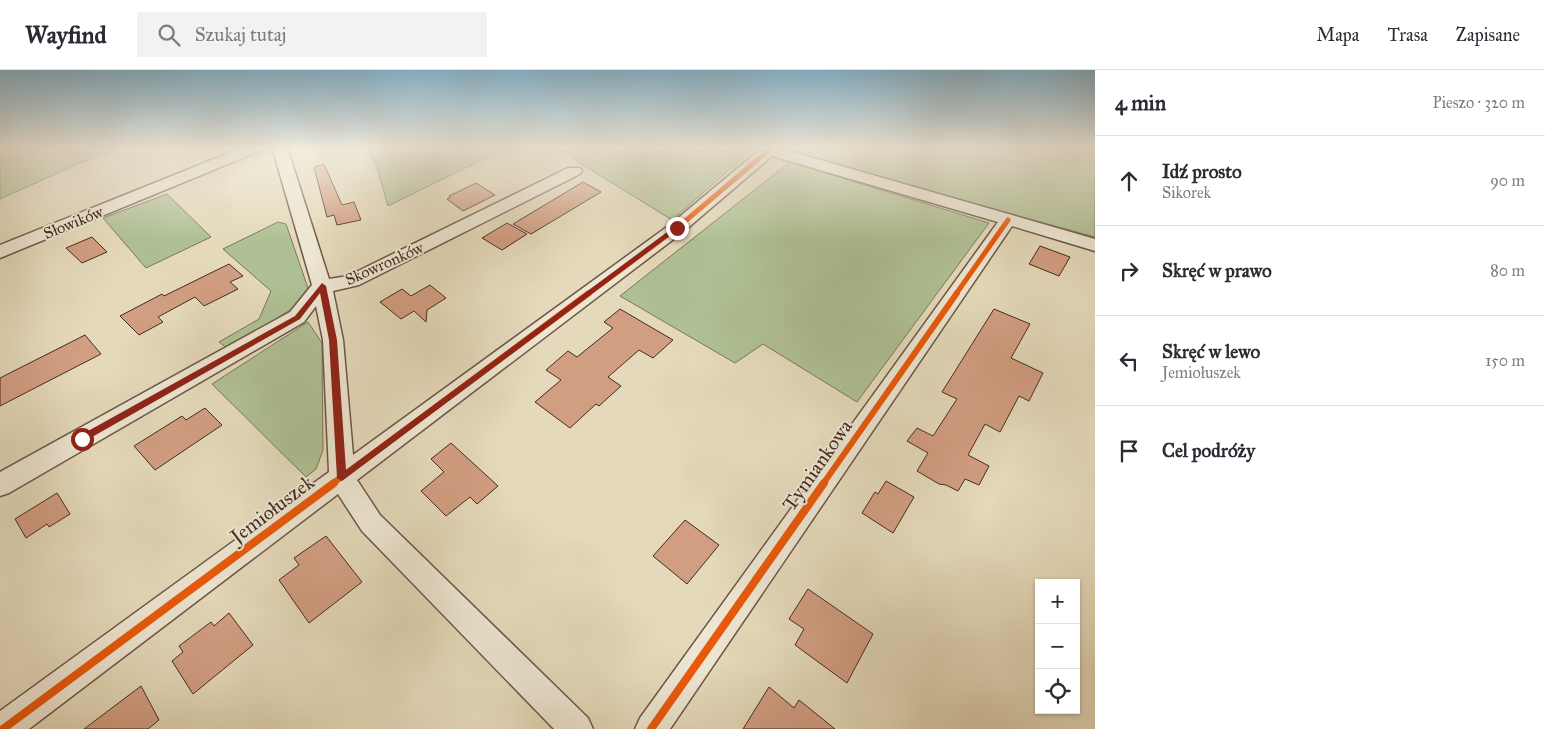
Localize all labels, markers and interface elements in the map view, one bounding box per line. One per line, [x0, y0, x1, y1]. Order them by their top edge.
search box [137, 12, 487, 57]
text: Wayfind [25, 20, 107, 50]
icon: search [155, 21, 183, 49]
text: Szukaj tutaj [195, 23, 286, 46]
text: Mapa [1317, 24, 1359, 46]
text: Trasa [1387, 24, 1428, 46]
text: Zapisane [1456, 24, 1520, 46]
text: 4 min [1115, 90, 1166, 116]
text: Pieszo · 320 m [1433, 93, 1525, 112]
text: Idź prosto [1162, 160, 1242, 183]
icon: ahead [1115, 167, 1143, 195]
text: 90 m [1490, 171, 1525, 190]
text: Sikorek [1162, 183, 1211, 202]
street label: Słowików [41, 202, 106, 243]
route end [666, 217, 689, 240]
street label: Skowronków [342, 238, 427, 289]
icon: right [1115, 257, 1143, 285]
text: Skręć w prawo [1162, 259, 1272, 282]
text: 80 m [1490, 261, 1525, 280]
text: Skręć w lewo [1162, 340, 1260, 363]
icon: left [1115, 347, 1143, 375]
text: 150 m [1485, 351, 1525, 370]
text: Jemiołuszek [1162, 363, 1241, 382]
street label: Tymiankowa [777, 415, 857, 515]
route start [71, 428, 94, 451]
icon: arrive [1115, 437, 1143, 465]
text: Cel podróży [1162, 439, 1255, 462]
street label: Jemiołuszek [224, 469, 320, 550]
map controls [1035, 579, 1080, 714]
button: + [1035, 579, 1080, 624]
button: − [1035, 624, 1080, 669]
button: locate [1035, 669, 1080, 714]

